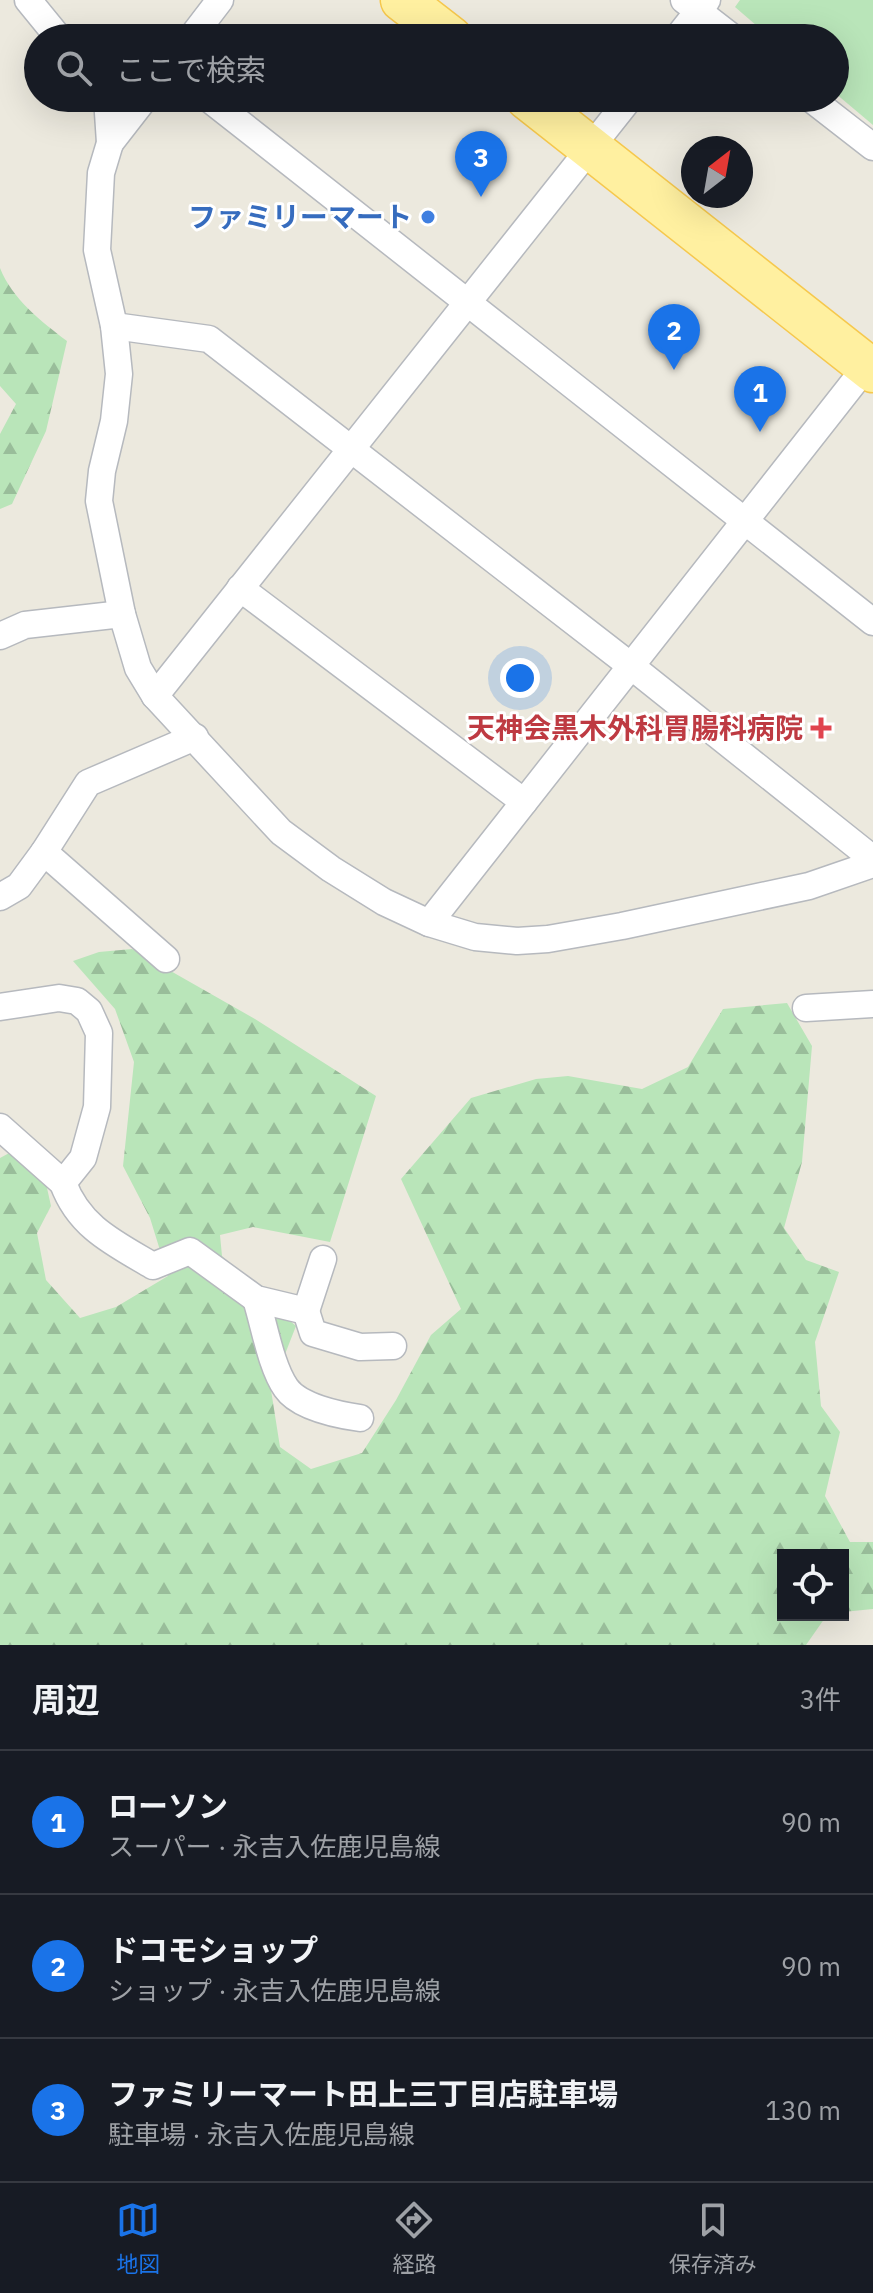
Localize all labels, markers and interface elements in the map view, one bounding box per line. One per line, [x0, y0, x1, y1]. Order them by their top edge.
search box [24, 24, 849, 112]
icon: search [52, 46, 96, 90]
text: ここで検索 [116, 50, 266, 89]
pin: 3 [455, 131, 507, 197]
north arrow [681, 136, 753, 208]
place label: ファミリーマート [188, 198, 412, 235]
marker: ファミリーマート [419, 208, 437, 226]
pin: 2 [648, 304, 700, 370]
pin: 1 [734, 366, 786, 432]
your location [500, 658, 540, 698]
place label: 天神会黒木外科胃腸科病院 [467, 709, 803, 746]
marker: 天神会黒木外科胃腸科病院 [810, 717, 832, 739]
map controls [777, 1549, 849, 1621]
button: locate [777, 1549, 849, 1621]
text: 周辺 [32, 1677, 100, 1721]
text: 3件 [799, 1682, 841, 1716]
text: ローソン [108, 1786, 228, 1825]
text: 1 [50, 1805, 66, 1839]
text: 90 m [781, 1805, 841, 1839]
text: スーパー · 永吉入佐鹿児島線 [108, 1829, 441, 1863]
text: ドコモショップ [108, 1930, 318, 1969]
text: 2 [50, 1949, 66, 1983]
text: 90 m [781, 1949, 841, 1983]
text: ショップ · 永吉入佐鹿児島線 [108, 1973, 441, 2007]
text: ファミリーマート田上三丁目店駐車場 [108, 2074, 618, 2113]
text: 3 [50, 2093, 66, 2127]
text: 130 m [765, 2093, 841, 2127]
text: 駐車場 · 永吉入佐鹿児島線 [108, 2117, 415, 2151]
tab: 地図 [116, 2198, 160, 2278]
tab: 経路 [392, 2198, 437, 2278]
tab: 保存済み [669, 2198, 757, 2278]

